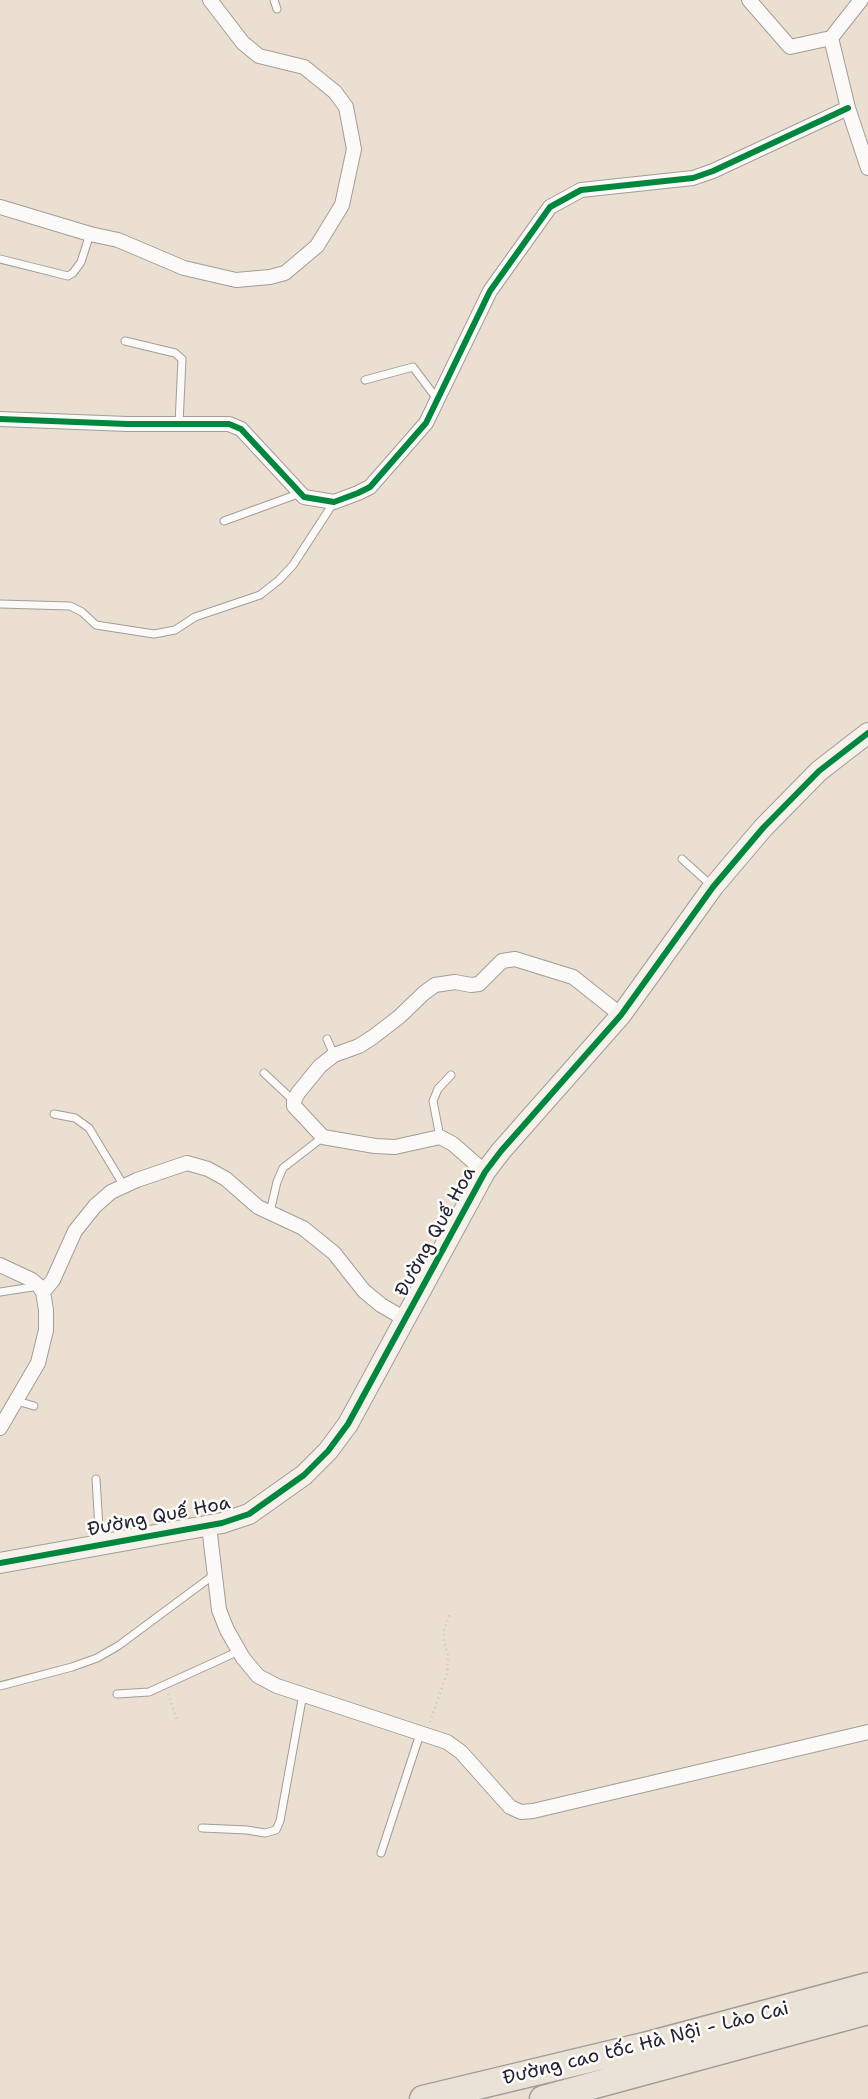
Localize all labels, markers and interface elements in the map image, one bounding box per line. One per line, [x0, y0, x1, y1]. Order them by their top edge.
street label: Đường Quế Hoa [391, 1163, 481, 1301]
street label: Đường Quế Hoa [86, 1492, 232, 1542]
street label: Đường cao tốc Hà Nội - Lào Cai [501, 1997, 791, 2091]

